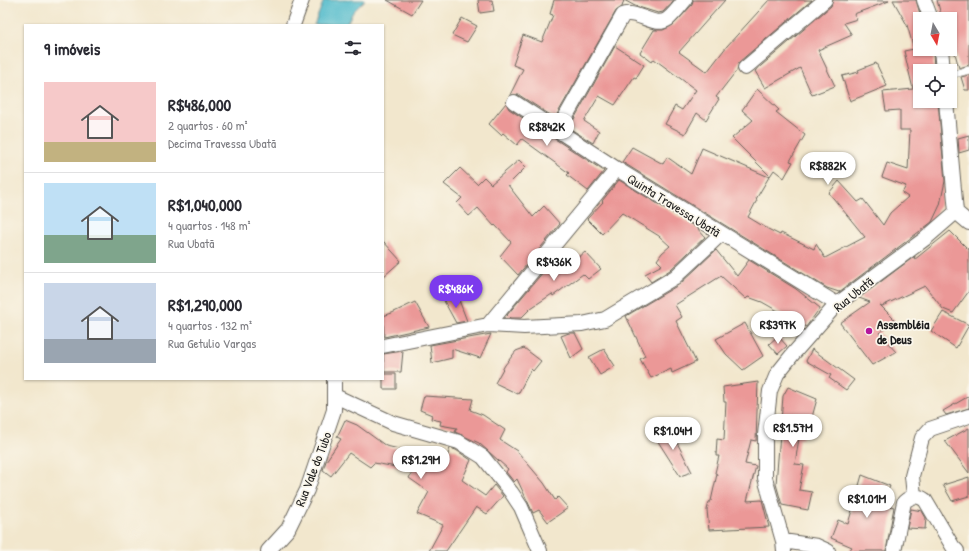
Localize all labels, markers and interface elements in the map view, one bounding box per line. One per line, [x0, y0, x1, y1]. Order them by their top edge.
north arrow [913, 12, 957, 56]
map controls [913, 12, 957, 108]
text: 9 imóveis [44, 37, 100, 60]
icon: filters [342, 37, 364, 59]
button: locate [913, 64, 957, 108]
text: R$486,000 [168, 93, 231, 116]
icon: home [76, 98, 124, 146]
pin: R$842K [514, 113, 580, 147]
text: 2 quartos · 60 m² [168, 116, 248, 134]
text: R$842K [529, 117, 565, 135]
text: Decima Travessa Ubatã [168, 134, 276, 152]
pin: R$882K [795, 152, 861, 186]
text: R$882K [810, 156, 846, 174]
street label: Quinta Travessa Ubatã [624, 169, 724, 241]
text: R$1,040,000 [168, 193, 242, 216]
icon: home [76, 199, 124, 247]
text: 4 quartos · 148 m² [168, 216, 251, 234]
text: Rua Ubatã [168, 234, 214, 252]
pin: R$436K [521, 248, 587, 282]
text: R$436K [536, 252, 572, 270]
street label: Rua Ubatã [829, 272, 877, 316]
pin: R$486K [423, 275, 489, 309]
text: R$486K [439, 279, 473, 297]
text: R$1,290,000 [168, 293, 242, 316]
icon: home [76, 299, 124, 347]
pin: R$397K [745, 311, 811, 345]
text: R$397K [760, 315, 796, 333]
place label: Assembléia de Deus [877, 315, 930, 348]
text: 4 quartos · 132 m² [168, 316, 252, 334]
marker: Assembléia de Deus [864, 326, 874, 336]
text: Rua Getulio Vargas [168, 334, 256, 352]
pin: R$1.57M [756, 414, 830, 448]
pin: R$1.04M [636, 417, 710, 451]
text: R$1.57M [773, 418, 813, 436]
text: R$1.04M [654, 421, 692, 439]
street label: Rua Vale do Tubo [291, 429, 335, 509]
pin: R$1.29M [384, 446, 458, 480]
text: R$1.29M [402, 450, 440, 468]
pin: R$1.01M [830, 485, 904, 519]
text: R$1.01M [848, 489, 886, 507]

